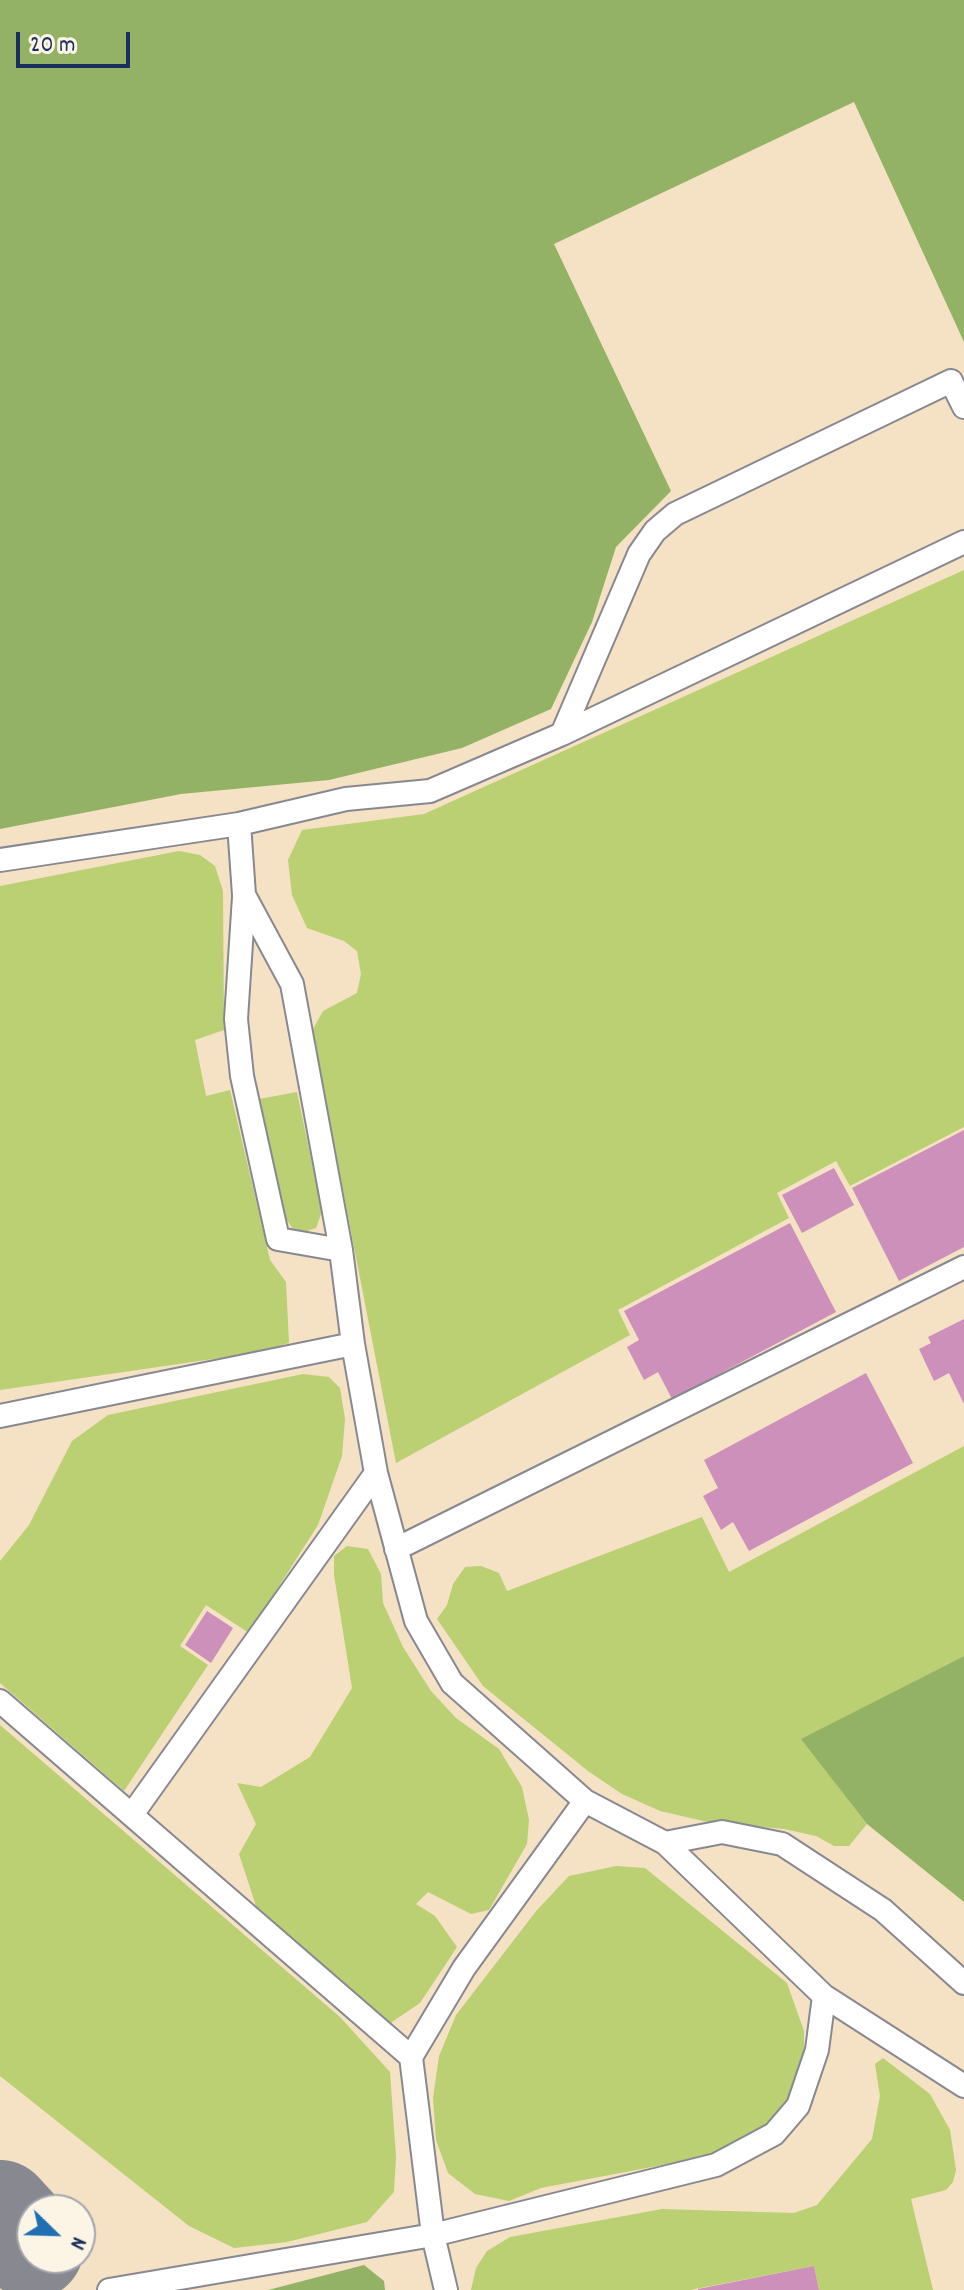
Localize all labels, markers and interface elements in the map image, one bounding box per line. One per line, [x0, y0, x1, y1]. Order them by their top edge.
scale bar [20, 16, 134, 66]
text: 20 m [30, 29, 76, 63]
north arrow [16, 2194, 96, 2274]
text: N [60, 2232, 93, 2254]

